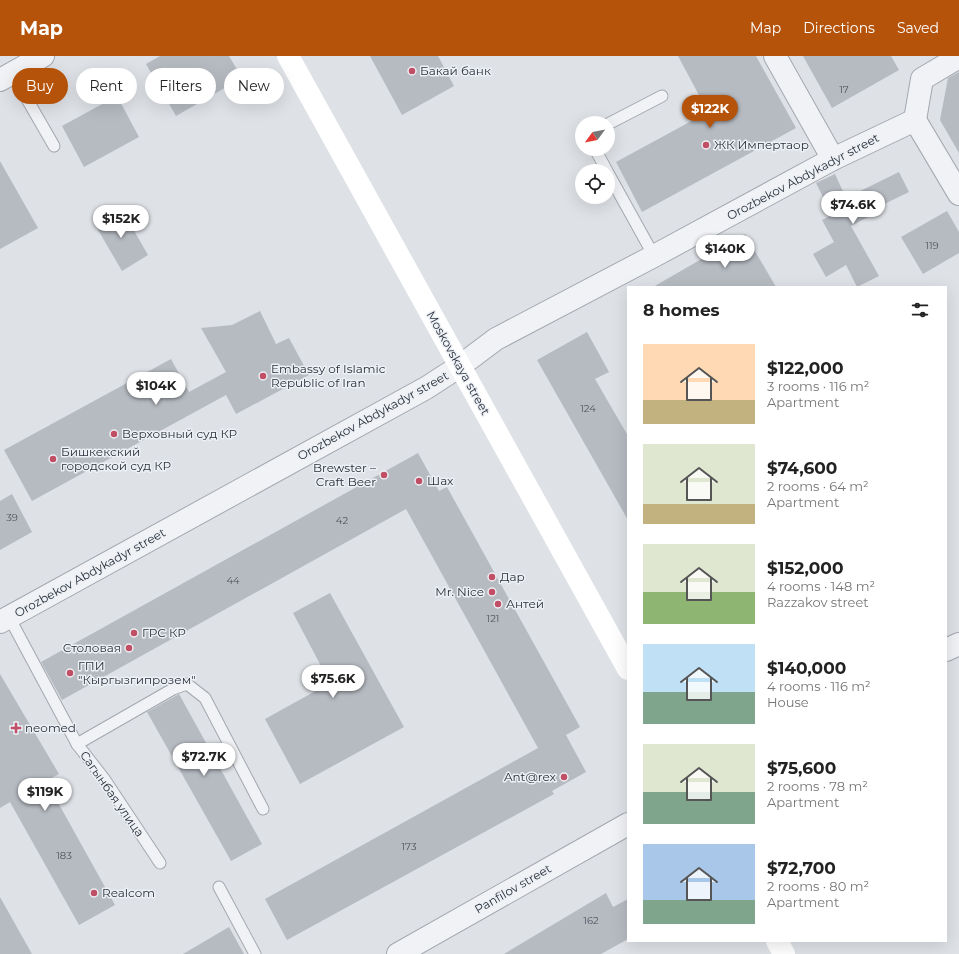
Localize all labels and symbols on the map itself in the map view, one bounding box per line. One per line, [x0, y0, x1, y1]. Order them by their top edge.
place label: Бакай банк [420, 63, 491, 78]
marker: Бакай банк [407, 66, 417, 76]
house number: 17 [839, 83, 849, 96]
pin: $122K [682, 95, 738, 129]
north arrow [575, 116, 615, 156]
street label: Orozbekov Abdykadyr street [724, 130, 882, 223]
place label: ЖК Импертаор [714, 137, 809, 152]
marker: ЖК Импертаор [701, 140, 711, 150]
pin: $74.6K [820, 191, 886, 225]
pin: $152K [93, 205, 149, 239]
pin: $140K [697, 235, 753, 269]
house number: 119 [925, 239, 939, 252]
street label: Moskovskaya street [424, 308, 493, 417]
place label: Embassy of Islamic Republic of Iran [271, 361, 386, 390]
street label: Orozbekov Abdykadyr street [295, 368, 451, 463]
marker: Embassy of Islamic Republic of Iran [258, 371, 268, 381]
pin: $104K [128, 372, 184, 406]
house number: 124 [580, 402, 596, 415]
place label: Верховный суд КР [122, 426, 237, 441]
marker: Верховный суд КР [109, 429, 119, 439]
place label: Бишкекский городской суд КР [61, 444, 171, 473]
marker: Бишкекский городской суд КР [48, 454, 58, 464]
place label: Brewster – Craft Beer [313, 460, 376, 489]
marker: Brewster – Craft Beer [379, 470, 389, 480]
place label: Шах [427, 473, 454, 488]
marker: Шах [414, 476, 424, 486]
house number: 39 [6, 511, 18, 524]
house number: 42 [336, 514, 348, 527]
street label: Orozbekov Abdykadyr street [12, 525, 168, 620]
place label: Дар [500, 569, 525, 584]
marker: Дар [487, 572, 497, 582]
house number: 44 [226, 574, 240, 587]
place label: Mr. Nice [435, 584, 484, 599]
marker: Mr. Nice [487, 587, 497, 597]
place label: Антей [506, 596, 544, 611]
marker: Антей [493, 599, 503, 609]
house number: 121 [487, 612, 499, 625]
place label: ГРС КР [142, 625, 186, 640]
marker: ГРС КР [129, 628, 139, 638]
place label: Столовая [63, 640, 121, 655]
marker: Столовая [124, 643, 134, 653]
place label: ГПИ "Кыргызгипрозем" [78, 658, 196, 687]
pin: $75.6K [300, 665, 366, 699]
marker: ГПИ "Кыргызгипрозем" [65, 668, 75, 678]
place label: neomed [25, 720, 76, 735]
marker: neomed [10, 722, 22, 734]
pin: $72.7K [171, 743, 237, 777]
street label: Сагынбая улица [77, 748, 148, 840]
place label: Ant@rex [504, 769, 557, 784]
marker: Ant@rex [559, 772, 569, 782]
pin: $119K [17, 778, 73, 812]
house number: 173 [401, 840, 417, 853]
house number: 183 [56, 849, 72, 862]
street label: Panfilov street [472, 861, 554, 917]
place label: Realcom [102, 885, 155, 900]
marker: Realcom [89, 888, 99, 898]
house number: 162 [583, 914, 599, 927]

